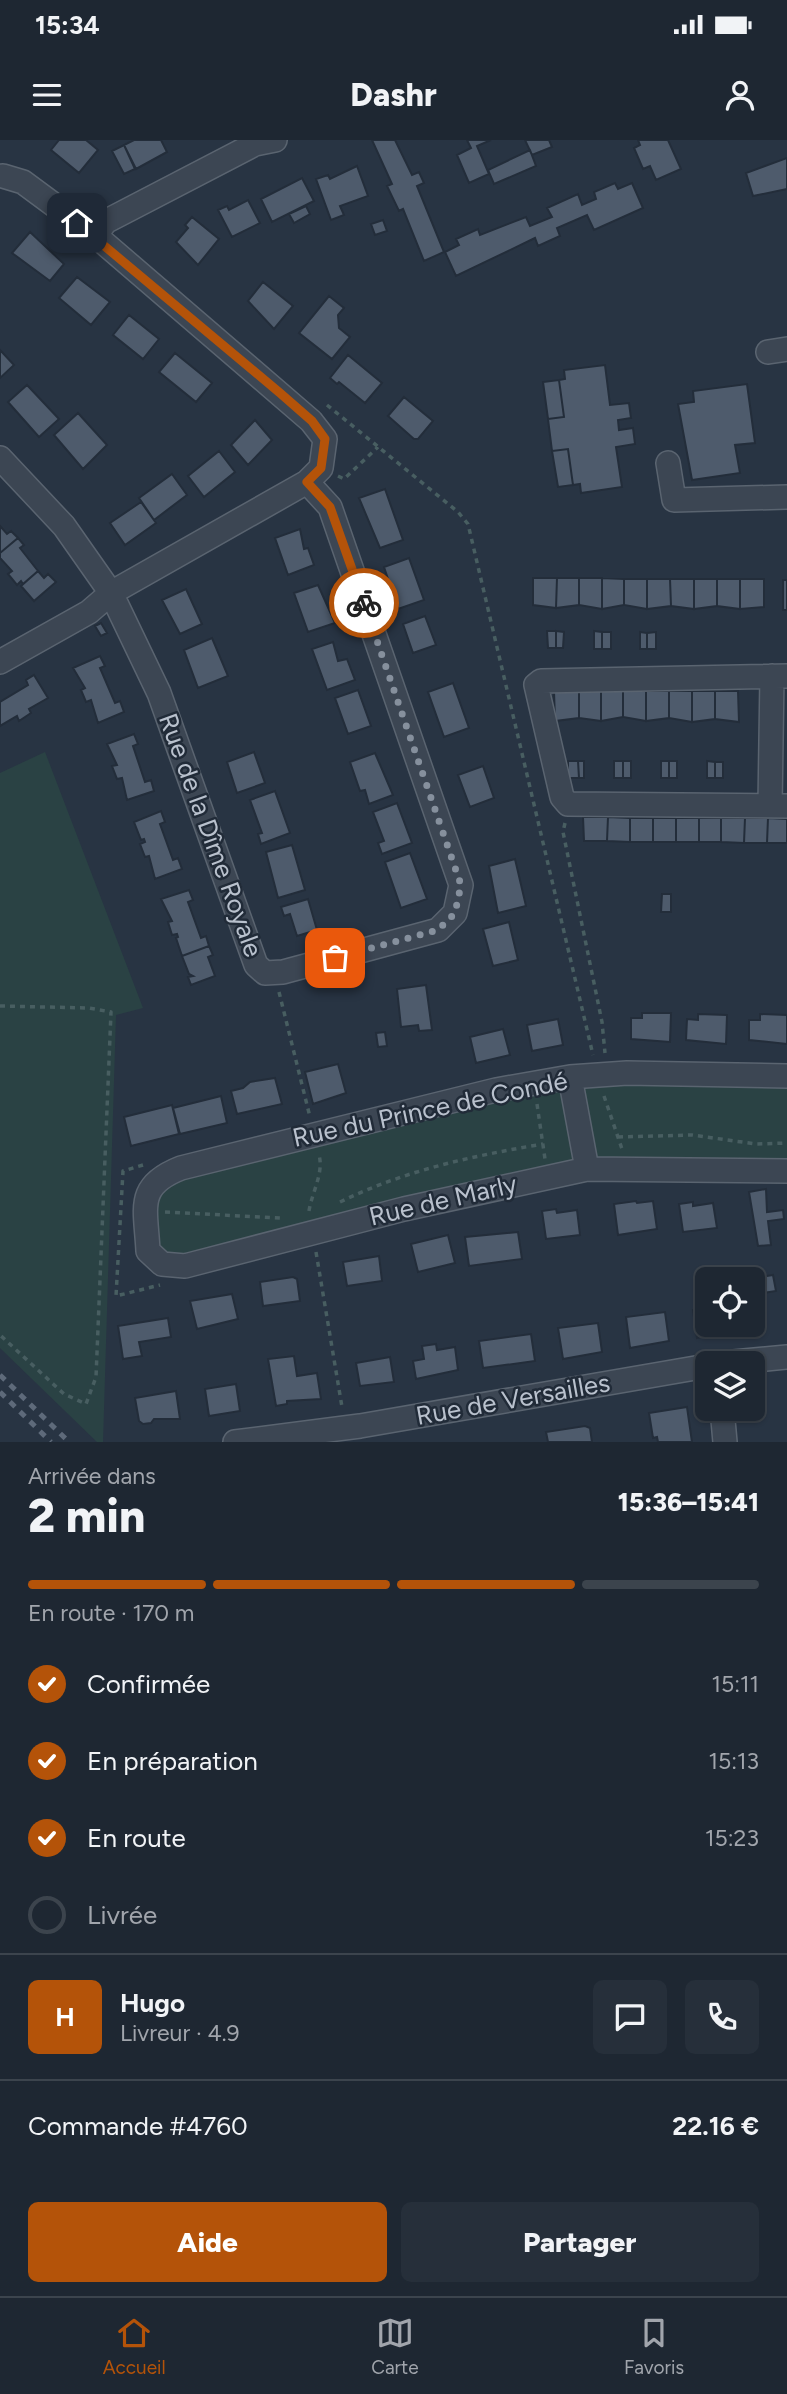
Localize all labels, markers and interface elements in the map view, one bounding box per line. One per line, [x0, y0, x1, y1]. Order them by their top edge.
text: 15:34 [35, 9, 100, 41]
icon: menu [28, 76, 66, 114]
text: Dashr [350, 76, 437, 114]
icon: person [721, 76, 759, 114]
pin [47, 193, 107, 253]
icon: home [58, 204, 96, 242]
courier [329, 568, 399, 638]
icon: bike [345, 584, 383, 622]
street label: Rue de la Dîme Royale [152, 709, 270, 961]
pin [305, 928, 365, 988]
icon: bag [316, 939, 354, 977]
street label: Rue du Prince de Condé [290, 1064, 570, 1154]
street label: Rue de Marly [366, 1167, 520, 1233]
map controls [695, 1267, 765, 1421]
button: locate [695, 1267, 765, 1337]
button: layers [695, 1351, 765, 1421]
street label: Rue de Versailles [414, 1366, 612, 1432]
text: Arrivée dans [28, 1462, 156, 1490]
text: 15:36–15:41 [618, 1486, 759, 1518]
text: 2 min [28, 1488, 145, 1544]
text: En route · 170 m [28, 1599, 194, 1627]
icon: check [28, 1665, 66, 1703]
text: Confirmée [87, 1668, 210, 1700]
text: 15:11 [711, 1670, 759, 1698]
icon: check [28, 1742, 66, 1780]
text: En préparation [87, 1745, 258, 1777]
text: 15:13 [708, 1747, 759, 1775]
icon: check [28, 1819, 66, 1857]
text: En route [87, 1822, 186, 1854]
text: 15:23 [705, 1824, 759, 1852]
text: Livrée [87, 1899, 157, 1931]
button: chat [593, 1980, 667, 2054]
button: phone [685, 1980, 759, 2054]
text: Hugo [120, 1987, 185, 2019]
text: H [55, 2001, 75, 2033]
text: Livreur · 4.9 [120, 2019, 240, 2047]
text: Commande #4760 [28, 2110, 248, 2142]
text: 22.16 € [672, 2110, 759, 2142]
button: Aide [28, 2202, 387, 2282]
button: Partager [401, 2202, 759, 2282]
tab: Accueil [103, 2314, 166, 2379]
tab: Carte [371, 2314, 419, 2379]
tab: Favoris [624, 2314, 684, 2379]

